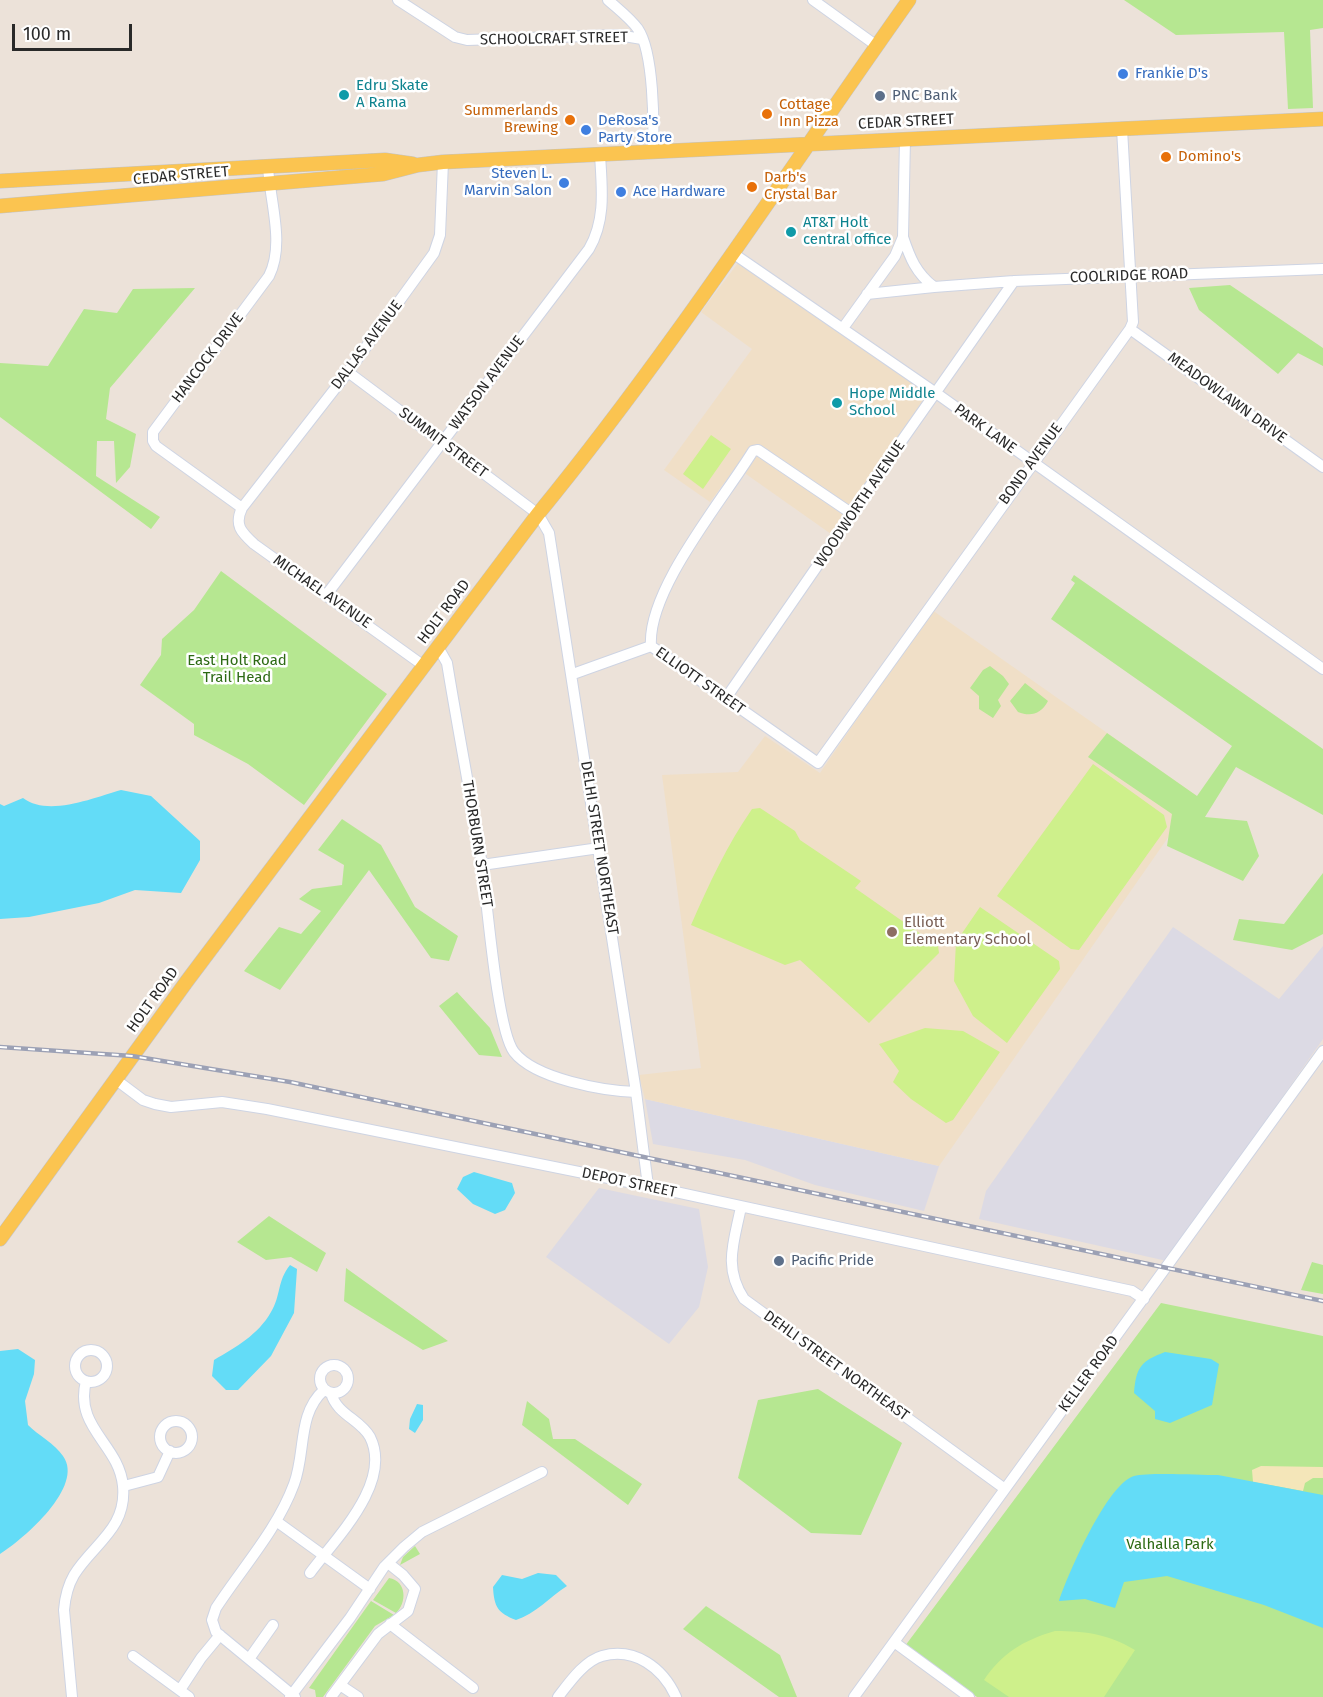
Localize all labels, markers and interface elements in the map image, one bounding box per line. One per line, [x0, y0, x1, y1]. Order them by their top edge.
scale bar [15, 12, 135, 50]
text: 100 m [23, 23, 71, 45]
street label: SCHOOLCRAFT STREET [480, 29, 628, 49]
place label: Frankie D's [1135, 65, 1208, 83]
marker: Frankie D's [1116, 67, 1130, 81]
place label: Edru Skate A Rama [356, 77, 428, 112]
place label: PNC Bank [892, 87, 957, 105]
marker: Edru Skate A Rama [337, 88, 351, 102]
marker: PNC Bank [873, 89, 887, 103]
place label: Cottage Inn Pizza [779, 96, 839, 131]
place label: Summerlands Brewing [464, 102, 558, 137]
marker: Cottage Inn Pizza [760, 107, 774, 121]
street label: CEDAR STREET [858, 110, 954, 134]
place label: DeRosa's Party Store [598, 112, 672, 147]
marker: Summerlands Brewing [563, 113, 577, 127]
marker: DeRosa's Party Store [579, 123, 593, 137]
place label: Domino's [1178, 148, 1241, 166]
marker: Domino's [1159, 150, 1173, 164]
street label: CEDAR STREET [132, 163, 230, 189]
place label: Steven L. Marvin Salon [464, 165, 552, 200]
place label: Darb's Crystal Bar [764, 169, 837, 204]
marker: Steven L. Marvin Salon [557, 176, 571, 190]
marker: Darb's Crystal Bar [745, 180, 759, 194]
place label: Ace Hardware [633, 183, 726, 201]
marker: Ace Hardware [614, 185, 628, 199]
place label: AT&T Holt central office [803, 214, 891, 249]
marker: AT&T Holt central office [784, 225, 798, 239]
street label: COOLRIDGE ROAD [1070, 265, 1188, 287]
street label: DALLAS AVENUE [328, 297, 406, 393]
street label: HANCOCK DRIVE [168, 309, 248, 407]
street label: WATSON AVENUE [446, 332, 528, 434]
street label: MEADOWLAWN DRIVE [1164, 349, 1290, 447]
place label: Hope Middle School [849, 385, 935, 420]
marker: Hope Middle School [830, 396, 844, 410]
street label: PARK LANE [950, 400, 1020, 458]
street label: SUMMIT STREET [395, 404, 491, 482]
street label: BOND AVENUE [995, 420, 1067, 508]
street label: WOODWORTH AVENUE [811, 437, 909, 571]
street label: MICHAEL AVENUE [269, 551, 375, 633]
street label: HOLT ROAD [414, 576, 474, 648]
street label: ELLIOTT STREET [652, 643, 748, 719]
park label: East Holt Road Trail Head [187, 652, 287, 687]
street label: DELHI STREET NORTHEAST [576, 760, 622, 936]
street label: THORBURN STREET [458, 779, 496, 909]
place label: Elliott Elementary School [904, 914, 1031, 949]
marker: Elliott Elementary School [885, 925, 899, 939]
street label: HOLT ROAD [123, 964, 183, 1036]
street label: DEPOT STREET [580, 1164, 678, 1202]
place label: Pacific Pride [791, 1252, 874, 1270]
marker: Pacific Pride [772, 1254, 786, 1268]
street label: DEHLI STREET NORTHEAST [760, 1307, 912, 1425]
street label: KELLER ROAD [1055, 1332, 1123, 1416]
park label: Valhalla Park [1126, 1536, 1214, 1554]

